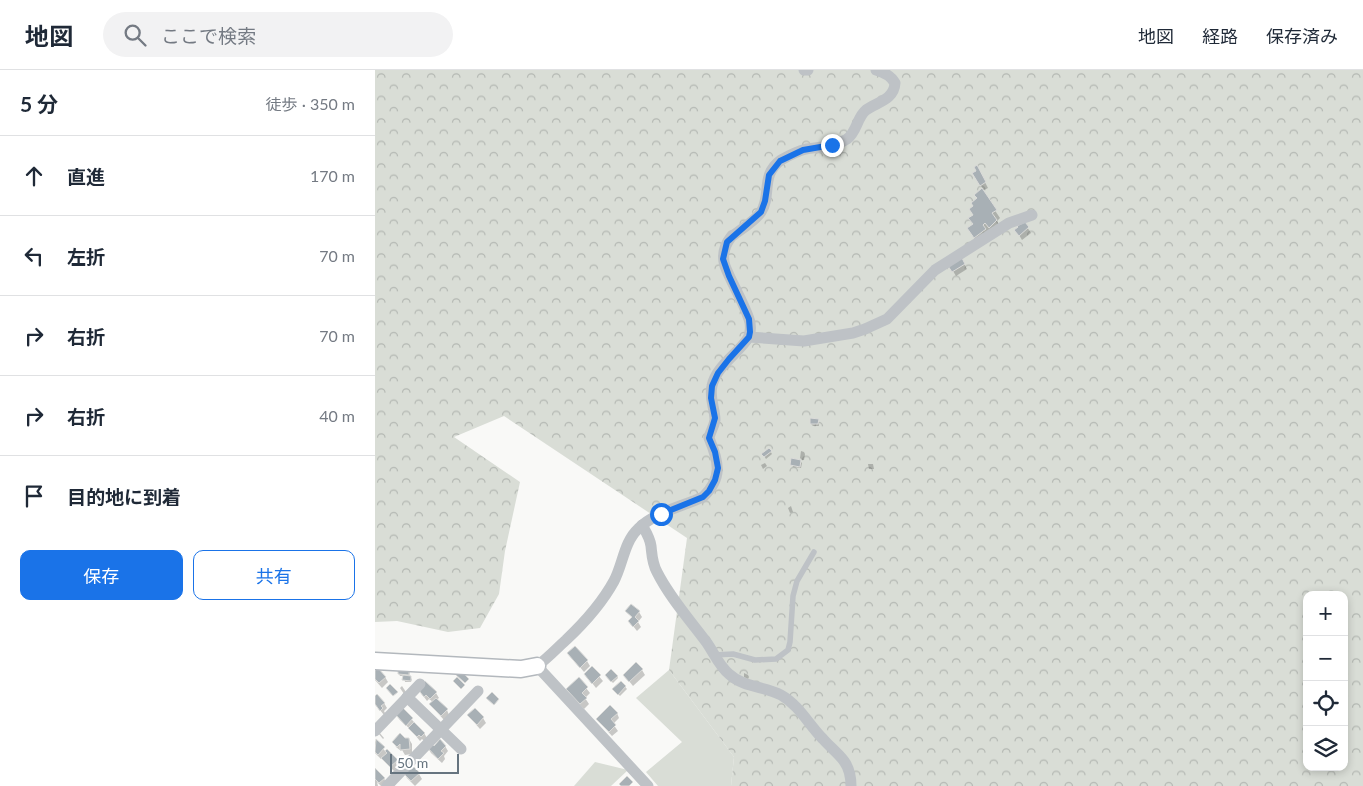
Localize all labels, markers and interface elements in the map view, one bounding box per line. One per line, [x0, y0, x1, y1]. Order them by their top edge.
search box [103, 12, 453, 57]
text: 地図 [25, 21, 73, 50]
icon: search [121, 21, 149, 49]
text: ここで検索 [161, 24, 256, 47]
text: 地図 [1138, 25, 1174, 47]
text: 経路 [1202, 25, 1238, 47]
text: 保存済み [1266, 25, 1338, 47]
text: 5 分 [20, 91, 58, 116]
text: 徒歩 · 350 m [266, 94, 355, 113]
route end [821, 134, 844, 157]
icon: ahead [20, 162, 48, 190]
text: 直進 [67, 165, 105, 188]
text: 170 m [310, 166, 355, 185]
icon: left [20, 242, 48, 270]
text: 左折 [67, 245, 105, 268]
text: 70 m [319, 246, 355, 265]
icon: right [20, 322, 48, 350]
text: 右折 [67, 325, 105, 348]
text: 70 m [319, 326, 355, 345]
icon: right [20, 402, 48, 430]
text: 右折 [67, 405, 105, 428]
text: 40 m [319, 406, 355, 425]
icon: arrive [20, 482, 48, 510]
text: 目的地に到着 [67, 485, 181, 508]
route start [650, 503, 673, 526]
button: 保存 [20, 550, 183, 600]
button: 共有 [193, 550, 355, 600]
map controls [1303, 591, 1348, 771]
button: + [1303, 591, 1348, 636]
button: − [1303, 636, 1348, 681]
button: locate [1303, 681, 1348, 726]
button: layers [1303, 726, 1348, 771]
scale bar [390, 751, 459, 774]
text: 50 m [397, 754, 428, 771]

